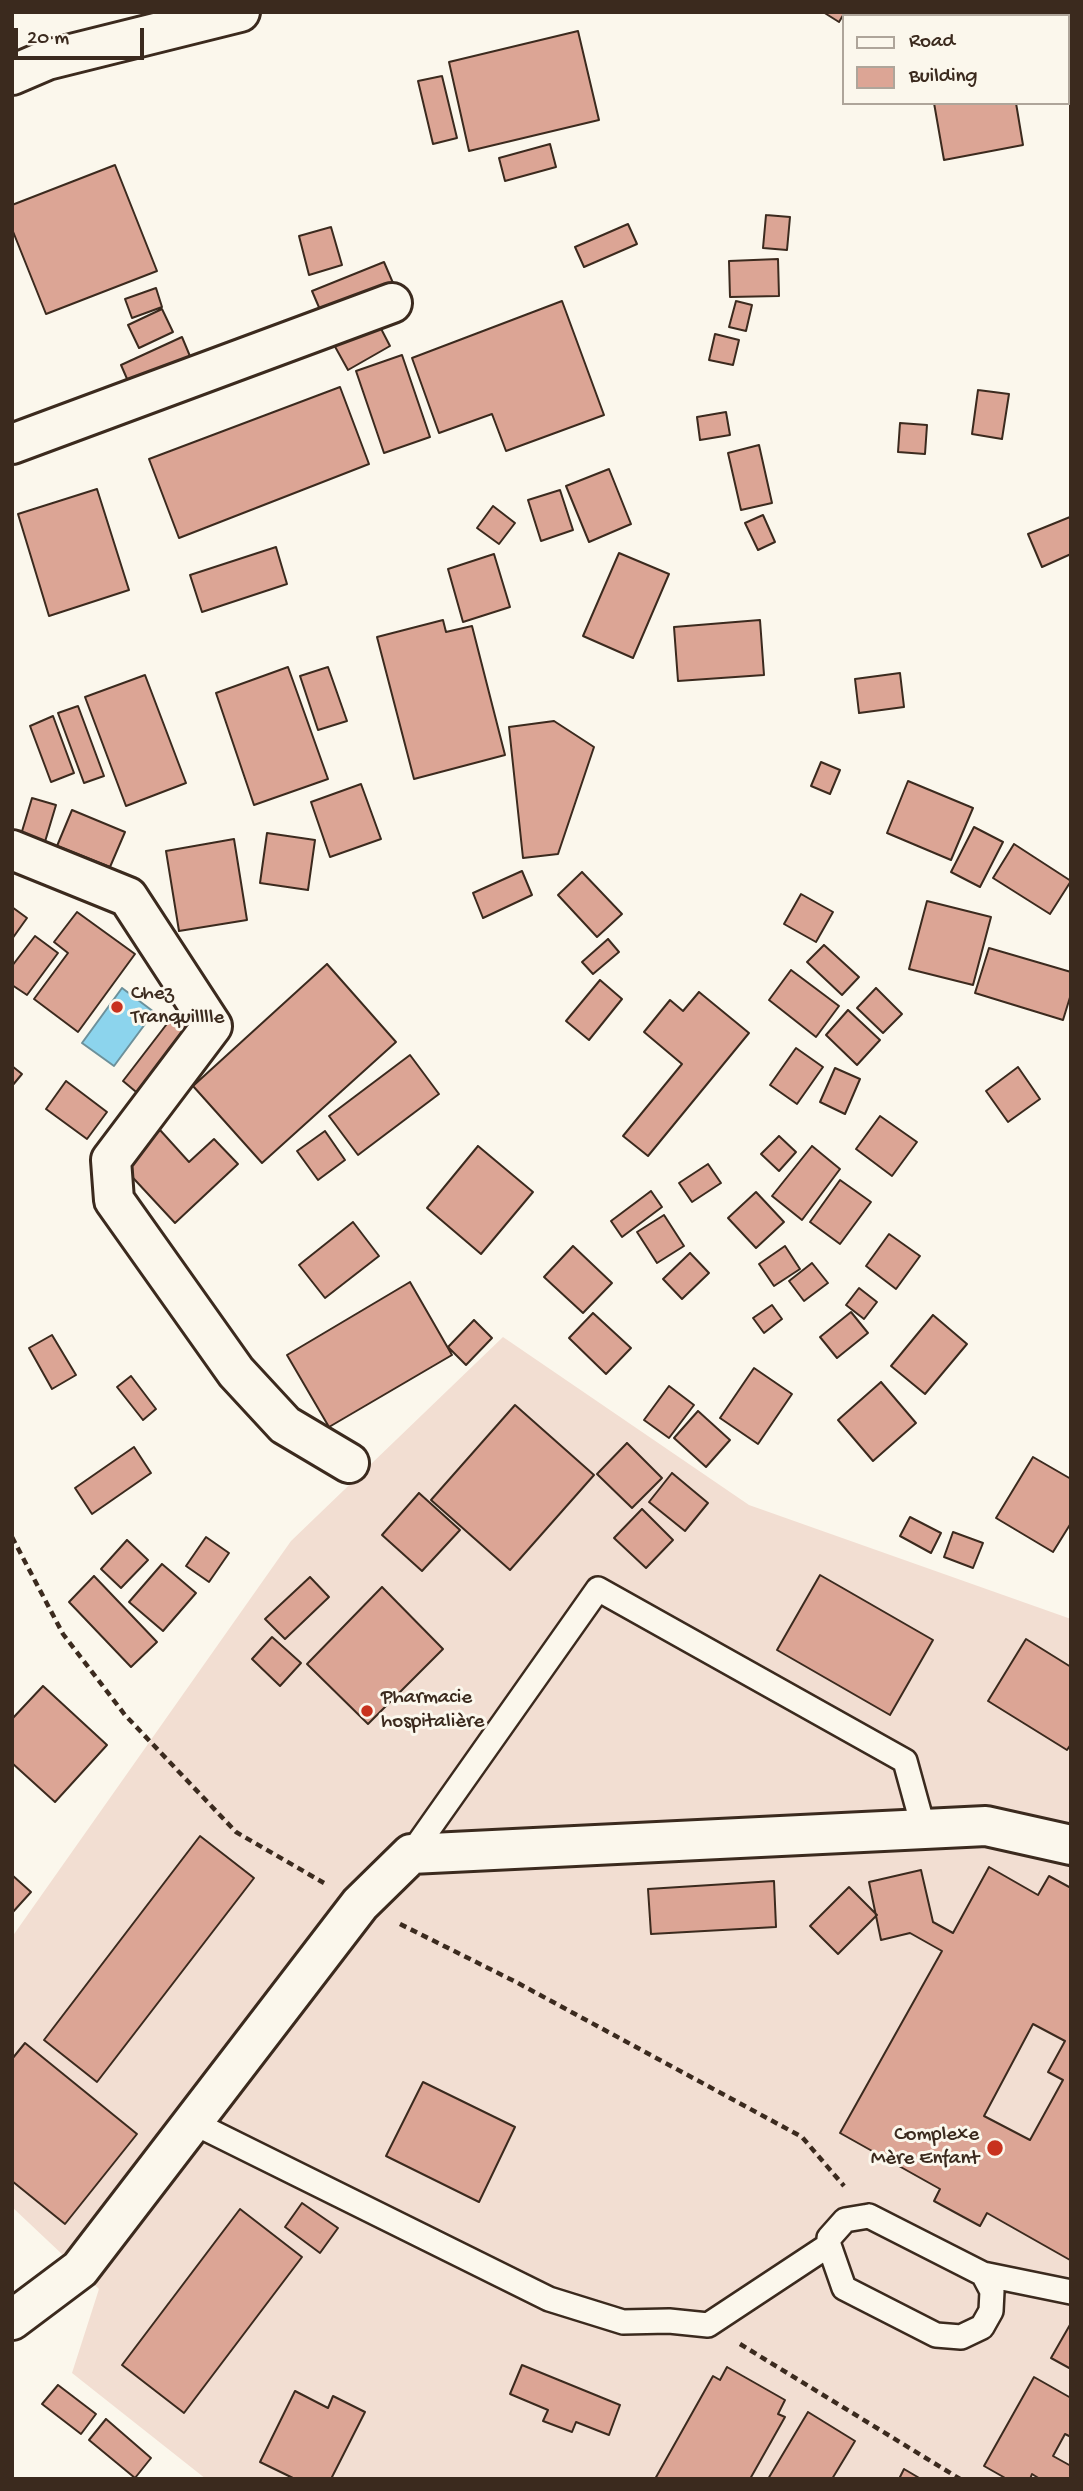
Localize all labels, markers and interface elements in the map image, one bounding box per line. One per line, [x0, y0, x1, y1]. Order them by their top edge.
scale bar [18, 14, 147, 58]
legend [842, 14, 1069, 105]
text: 20 m [27, 27, 69, 52]
text: Road [909, 30, 955, 55]
text: Building [909, 65, 978, 90]
place label: Chez Tranquilllle [131, 982, 224, 1032]
marker: Chez Tranquilllle [109, 999, 125, 1015]
place label: Pharmacie hospitalière [381, 1686, 484, 1736]
marker: Pharmacie hospitalière [359, 1703, 375, 1719]
place label: Complexe Mère Enfant [871, 2123, 979, 2173]
marker: Complexe Mère Enfant [985, 2138, 1005, 2158]

